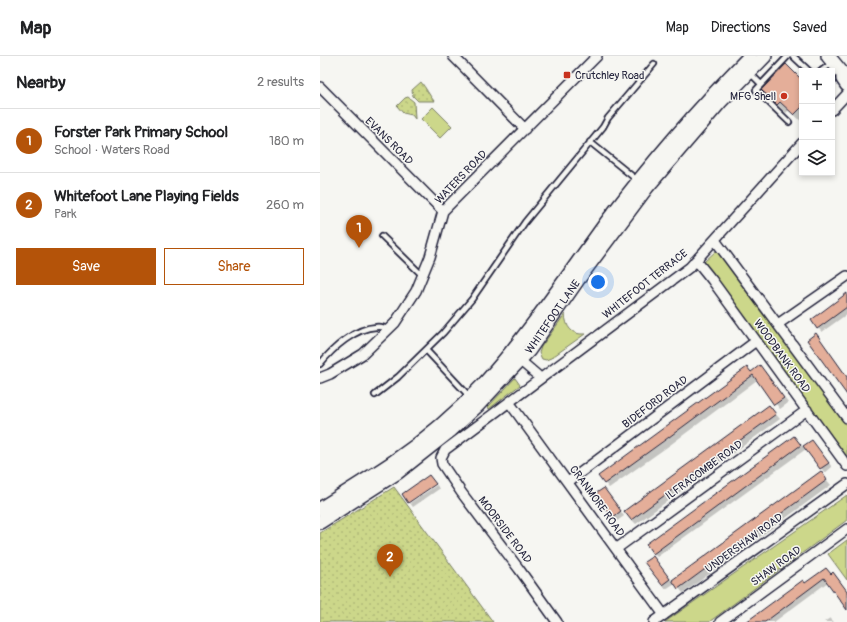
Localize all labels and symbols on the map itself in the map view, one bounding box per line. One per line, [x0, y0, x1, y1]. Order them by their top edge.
place label: Crutchley Road [575, 69, 644, 82]
marker: Crutchley Road [562, 70, 572, 80]
place label: MFG Shell [730, 90, 776, 103]
marker: MFG Shell [779, 91, 789, 101]
street label: EVANS ROAD [362, 114, 416, 168]
street label: WATERS ROAD [432, 147, 490, 206]
pin: 1 [346, 215, 372, 248]
street label: WHITEFOOT TERRACE [600, 247, 690, 321]
your location [588, 272, 608, 292]
street label: WHITEFOOT LANE [522, 277, 583, 356]
street label: WOODBANK ROAD [751, 317, 813, 395]
street label: BIDEFORD ROAD [620, 373, 690, 431]
street label: ILFRACOMBE ROAD [663, 438, 745, 502]
street label: CRANMORE ROAD [567, 463, 627, 539]
street label: MOORSIDE ROAD [476, 494, 534, 566]
street label: UNDERSHAW ROAD [703, 510, 785, 576]
street label: SHAW ROAD [748, 543, 804, 589]
pin: 2 [377, 544, 403, 577]

